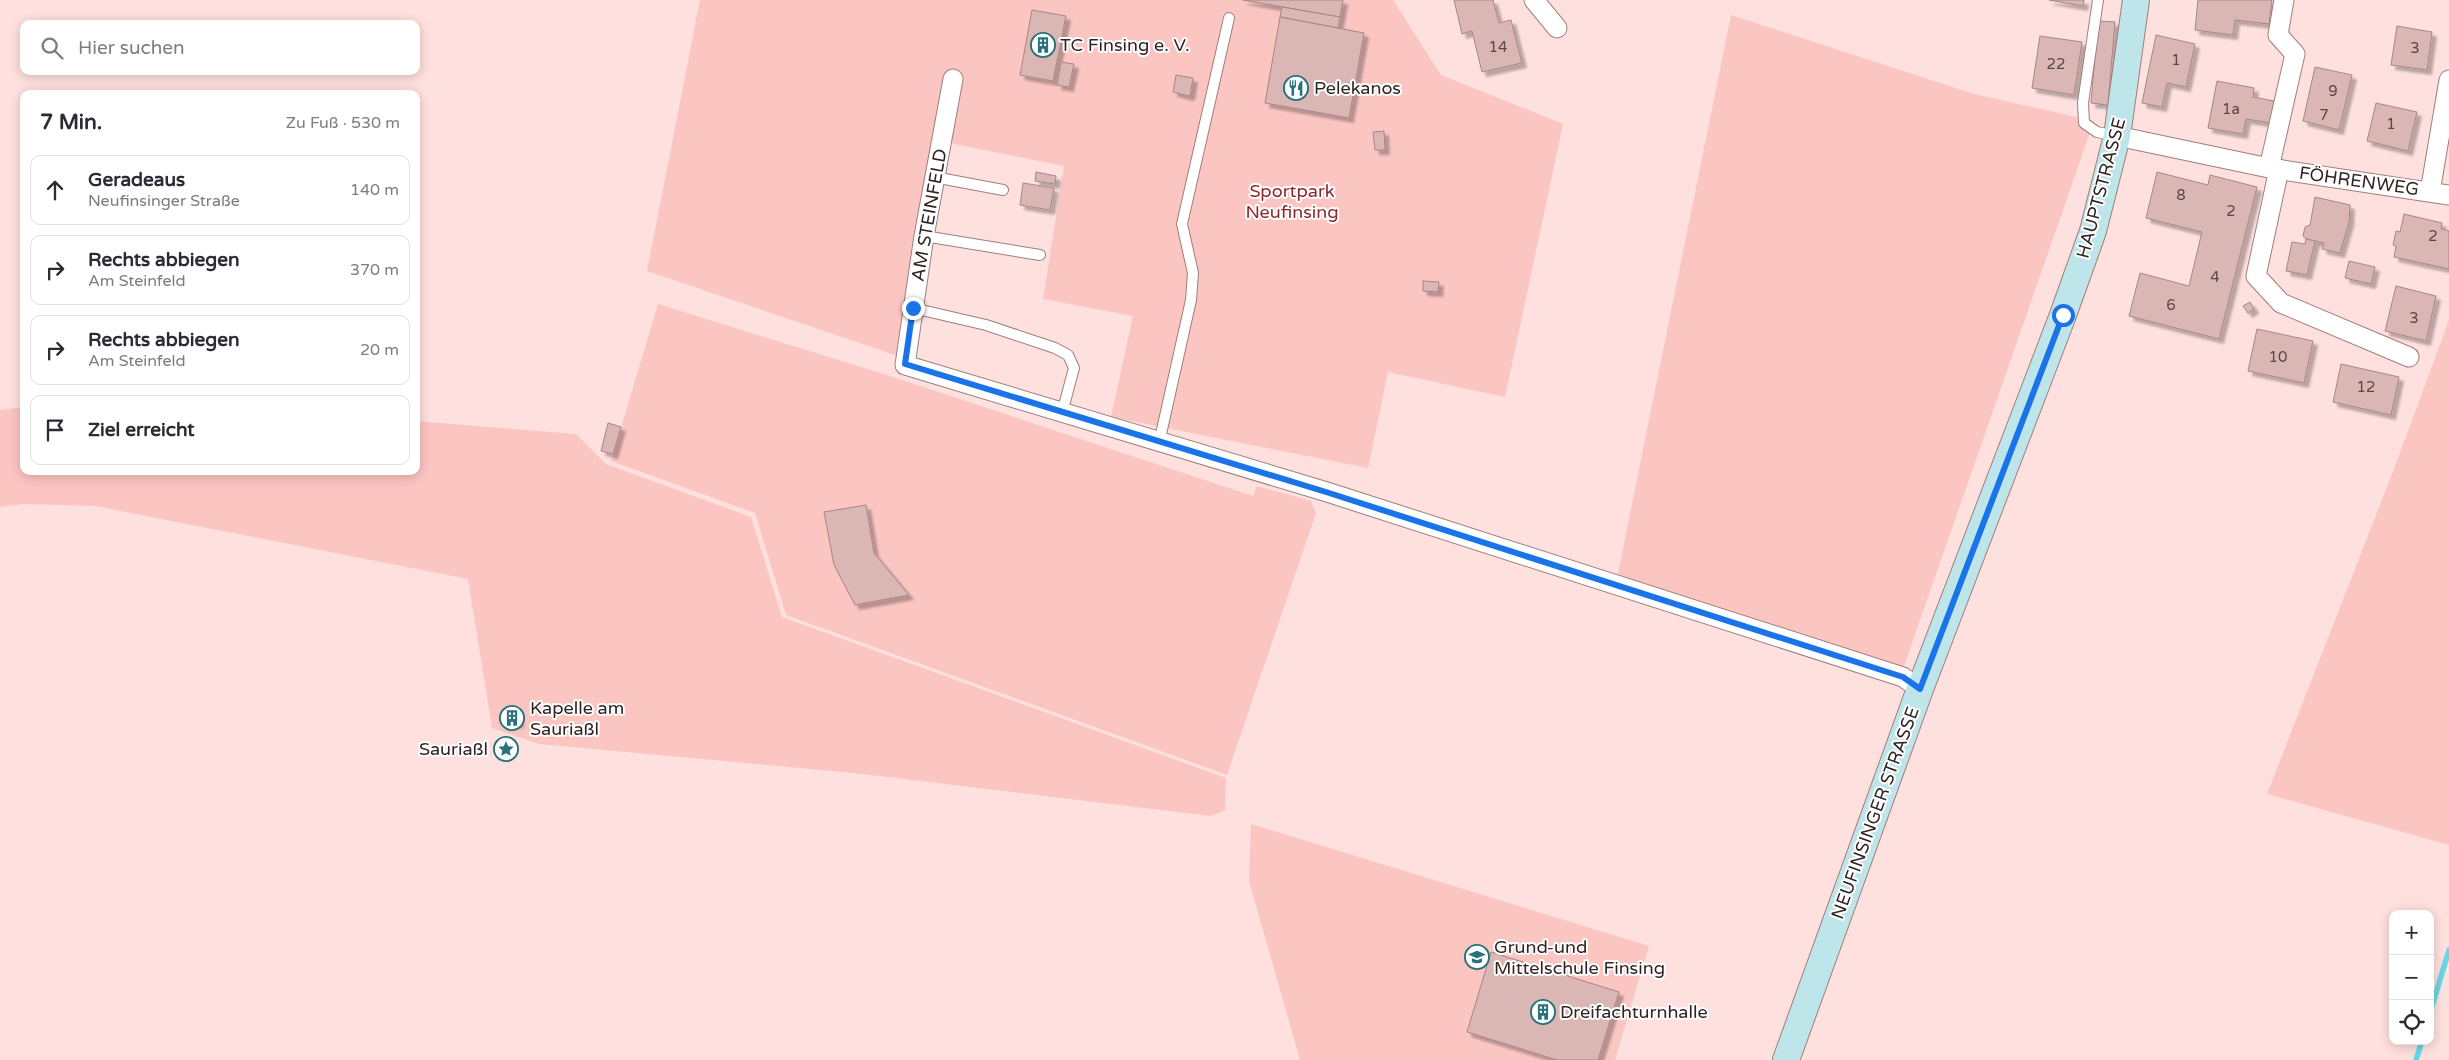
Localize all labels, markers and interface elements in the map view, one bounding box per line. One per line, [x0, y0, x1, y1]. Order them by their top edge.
search box [20, 20, 420, 75]
building icon: TC Finsing e. V. [1030, 32, 1056, 58]
icon: search [38, 34, 66, 62]
place label: TC Finsing e. V. [1060, 34, 1190, 56]
text: Hier suchen [78, 37, 185, 59]
house number: 14 [1489, 38, 1507, 56]
house number: 3 [2410, 39, 2420, 57]
house number: 1 [2171, 51, 2181, 69]
house number: 22 [2047, 55, 2065, 73]
restaurant icon: Pelekanos [1283, 75, 1309, 101]
place label: Pelekanos [1314, 77, 1401, 99]
house number: 9 [2328, 82, 2338, 100]
house number: 1a [2222, 100, 2240, 118]
house number: 7 [2319, 106, 2329, 124]
text: 7 Min. [40, 110, 102, 135]
text: Zu Fuß · 530 m [286, 113, 400, 133]
street label: HAUPTSTRASSE [2072, 115, 2130, 261]
house number: 1 [2386, 115, 2396, 133]
street label: AM STEINFELD [907, 147, 951, 283]
street label: FÖHRENWEG [2298, 162, 2420, 200]
text: Geradeaus [88, 169, 185, 191]
icon: ahead [41, 176, 69, 204]
text: 140 m [350, 180, 399, 200]
park label: Sportpark Neufinsing [1245, 180, 1339, 223]
house number: 8 [2176, 186, 2186, 204]
text: Neufinsinger Straße [88, 191, 240, 211]
house number: 2 [2226, 202, 2236, 220]
house number: 2 [2428, 227, 2438, 245]
text: Rechts abbiegen [88, 249, 240, 271]
icon: right [41, 256, 69, 284]
text: 370 m [350, 260, 399, 280]
house number: 4 [2210, 268, 2220, 286]
text: Am Steinfeld [88, 271, 186, 291]
house number: 6 [2166, 296, 2176, 314]
route end [902, 297, 925, 320]
route start [2052, 304, 2075, 327]
house number: 3 [2409, 309, 2419, 327]
text: Rechts abbiegen [88, 329, 240, 351]
icon: right [41, 336, 69, 364]
text: 20 m [360, 340, 399, 360]
house number: 10 [2269, 348, 2287, 366]
text: Am Steinfeld [88, 351, 186, 371]
house number: 12 [2357, 378, 2375, 396]
icon: arrive [41, 416, 69, 444]
text: Ziel erreicht [88, 419, 195, 441]
place label: Kapelle am Sauriaßl [530, 697, 624, 740]
street label: NEUFINSINGER STRASSE [1826, 704, 1924, 922]
building icon: Kapelle am Sauriaßl [499, 705, 525, 731]
place icon: Sauriaßl [493, 736, 519, 762]
place label: Sauriaßl [419, 738, 488, 760]
map controls [2389, 910, 2434, 1045]
button: + [2389, 910, 2434, 955]
place label: Grund-und Mittelschule Finsing [1494, 936, 1665, 979]
school or university icon: Grund-und Mittelschule Finsing [1464, 944, 1490, 970]
button: − [2389, 955, 2434, 1000]
building icon: Dreifachturnhalle [1530, 999, 1556, 1025]
button: locate [2389, 1000, 2434, 1045]
place label: Dreifachturnhalle [1560, 1001, 1708, 1023]

